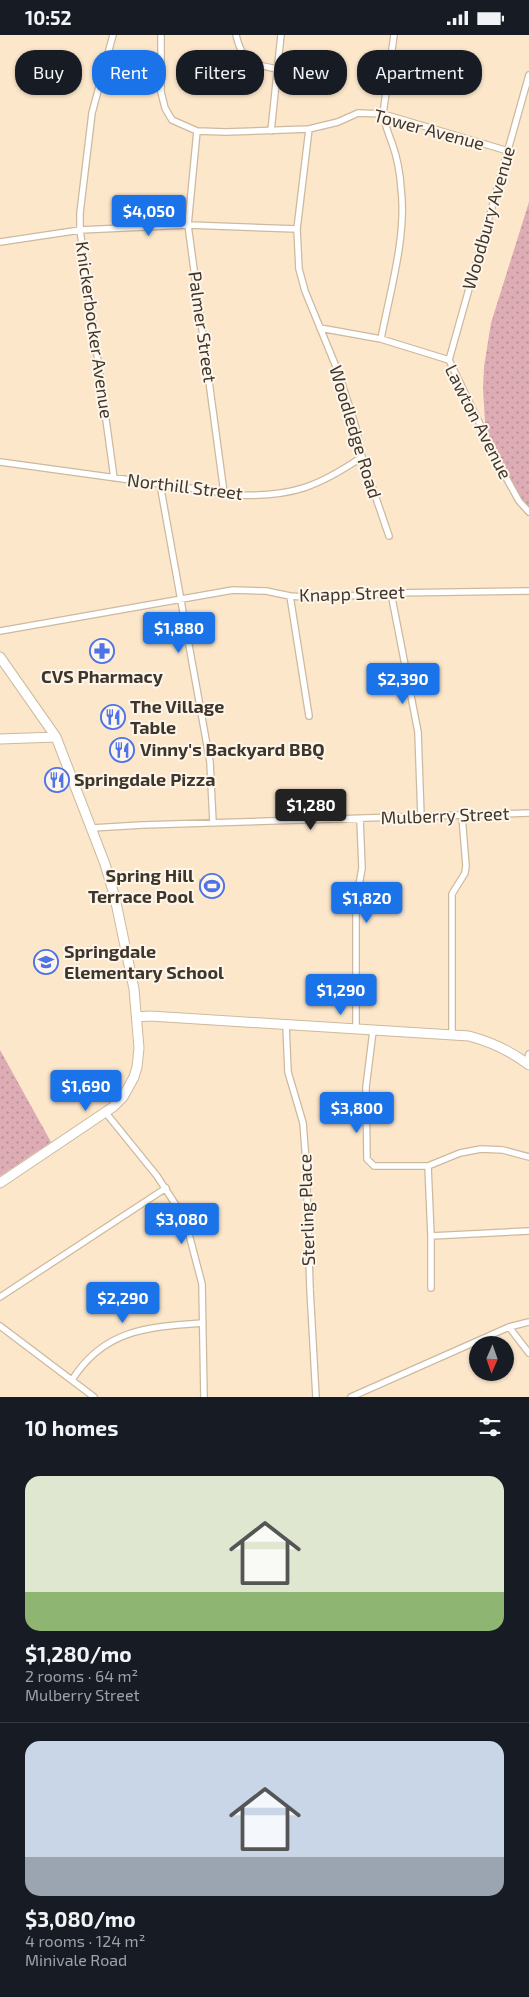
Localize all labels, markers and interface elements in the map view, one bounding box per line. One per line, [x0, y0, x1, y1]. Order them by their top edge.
text: 10:52 [25, 6, 72, 29]
chip: Buy [15, 50, 82, 95]
chip: Rent [92, 50, 166, 95]
chip: Filters [176, 50, 264, 95]
chip: New [274, 50, 347, 95]
chip: Apartment [357, 50, 482, 95]
street label: Tower Avenue [371, 104, 487, 154]
street label: Woodbury Avenue [457, 143, 519, 292]
pin: $4,050 [108, 195, 190, 237]
text: $4,050 [123, 201, 175, 220]
street label: Knickerbocker Avenue [72, 240, 118, 420]
street label: Palmer Street [184, 270, 222, 384]
street label: Lawton Avenue [441, 361, 517, 482]
street label: Woodledge Road [325, 363, 387, 501]
street label: Northill Street [126, 468, 244, 504]
street label: Knapp Street [299, 580, 405, 606]
pin: $1,880 [138, 611, 220, 654]
text: $1,880 [154, 618, 204, 637]
pharmacy icon: CVS Pharmacy [89, 638, 115, 664]
pin: $2,390 [362, 663, 444, 705]
place label: CVS Pharmacy [41, 665, 164, 687]
text: $2,390 [377, 669, 429, 688]
place label: The Village Table [130, 695, 224, 738]
restaurant icon: The Village Table [100, 704, 126, 730]
restaurant icon: Vinny's Backyard BBQ [109, 737, 135, 763]
place label: Vinny's Backyard BBQ [140, 738, 325, 760]
restaurant icon: Springdale Pizza [44, 767, 70, 793]
place label: Springdale Pizza [74, 768, 215, 790]
pin: $1,280 [270, 789, 352, 831]
text: $1,280 [286, 795, 336, 814]
street label: Mulberry Street [380, 802, 510, 828]
place label: Spring Hill Terrace Pool [88, 864, 194, 907]
sports icon: Spring Hill Terrace Pool [199, 873, 225, 899]
pin: $1,820 [326, 881, 408, 924]
text: $1,820 [342, 888, 392, 907]
place label: Springdale Elementary School [64, 940, 224, 983]
school or university icon: Springdale Elementary School [33, 949, 59, 975]
pin: $1,290 [300, 973, 382, 1016]
text: $1,290 [317, 980, 365, 999]
pin: $1,690 [45, 1069, 127, 1112]
text: $1,690 [61, 1076, 111, 1095]
pin: $3,800 [316, 1091, 398, 1134]
text: $3,800 [331, 1098, 383, 1117]
street label: Sterling Place [293, 1154, 319, 1267]
pin: $3,080 [141, 1203, 223, 1245]
text: $3,080 [156, 1209, 208, 1228]
pin: $2,290 [82, 1281, 164, 1324]
text: $2,290 [97, 1288, 149, 1307]
north arrow [469, 1336, 514, 1381]
map controls [469, 1336, 514, 1381]
icon: filters [476, 1413, 504, 1441]
text: 10 homes [25, 1415, 118, 1440]
icon: home [220, 1508, 310, 1598]
text: $1,280/mo [25, 1641, 132, 1666]
text: 2 rooms · 64 m² [25, 1666, 138, 1685]
text: Mulberry Street [25, 1685, 140, 1704]
icon: home [220, 1774, 310, 1864]
text: $3,080/mo [25, 1906, 136, 1931]
text: 4 rooms · 124 m² [25, 1931, 145, 1950]
text: Minivale Road [25, 1950, 127, 1969]

